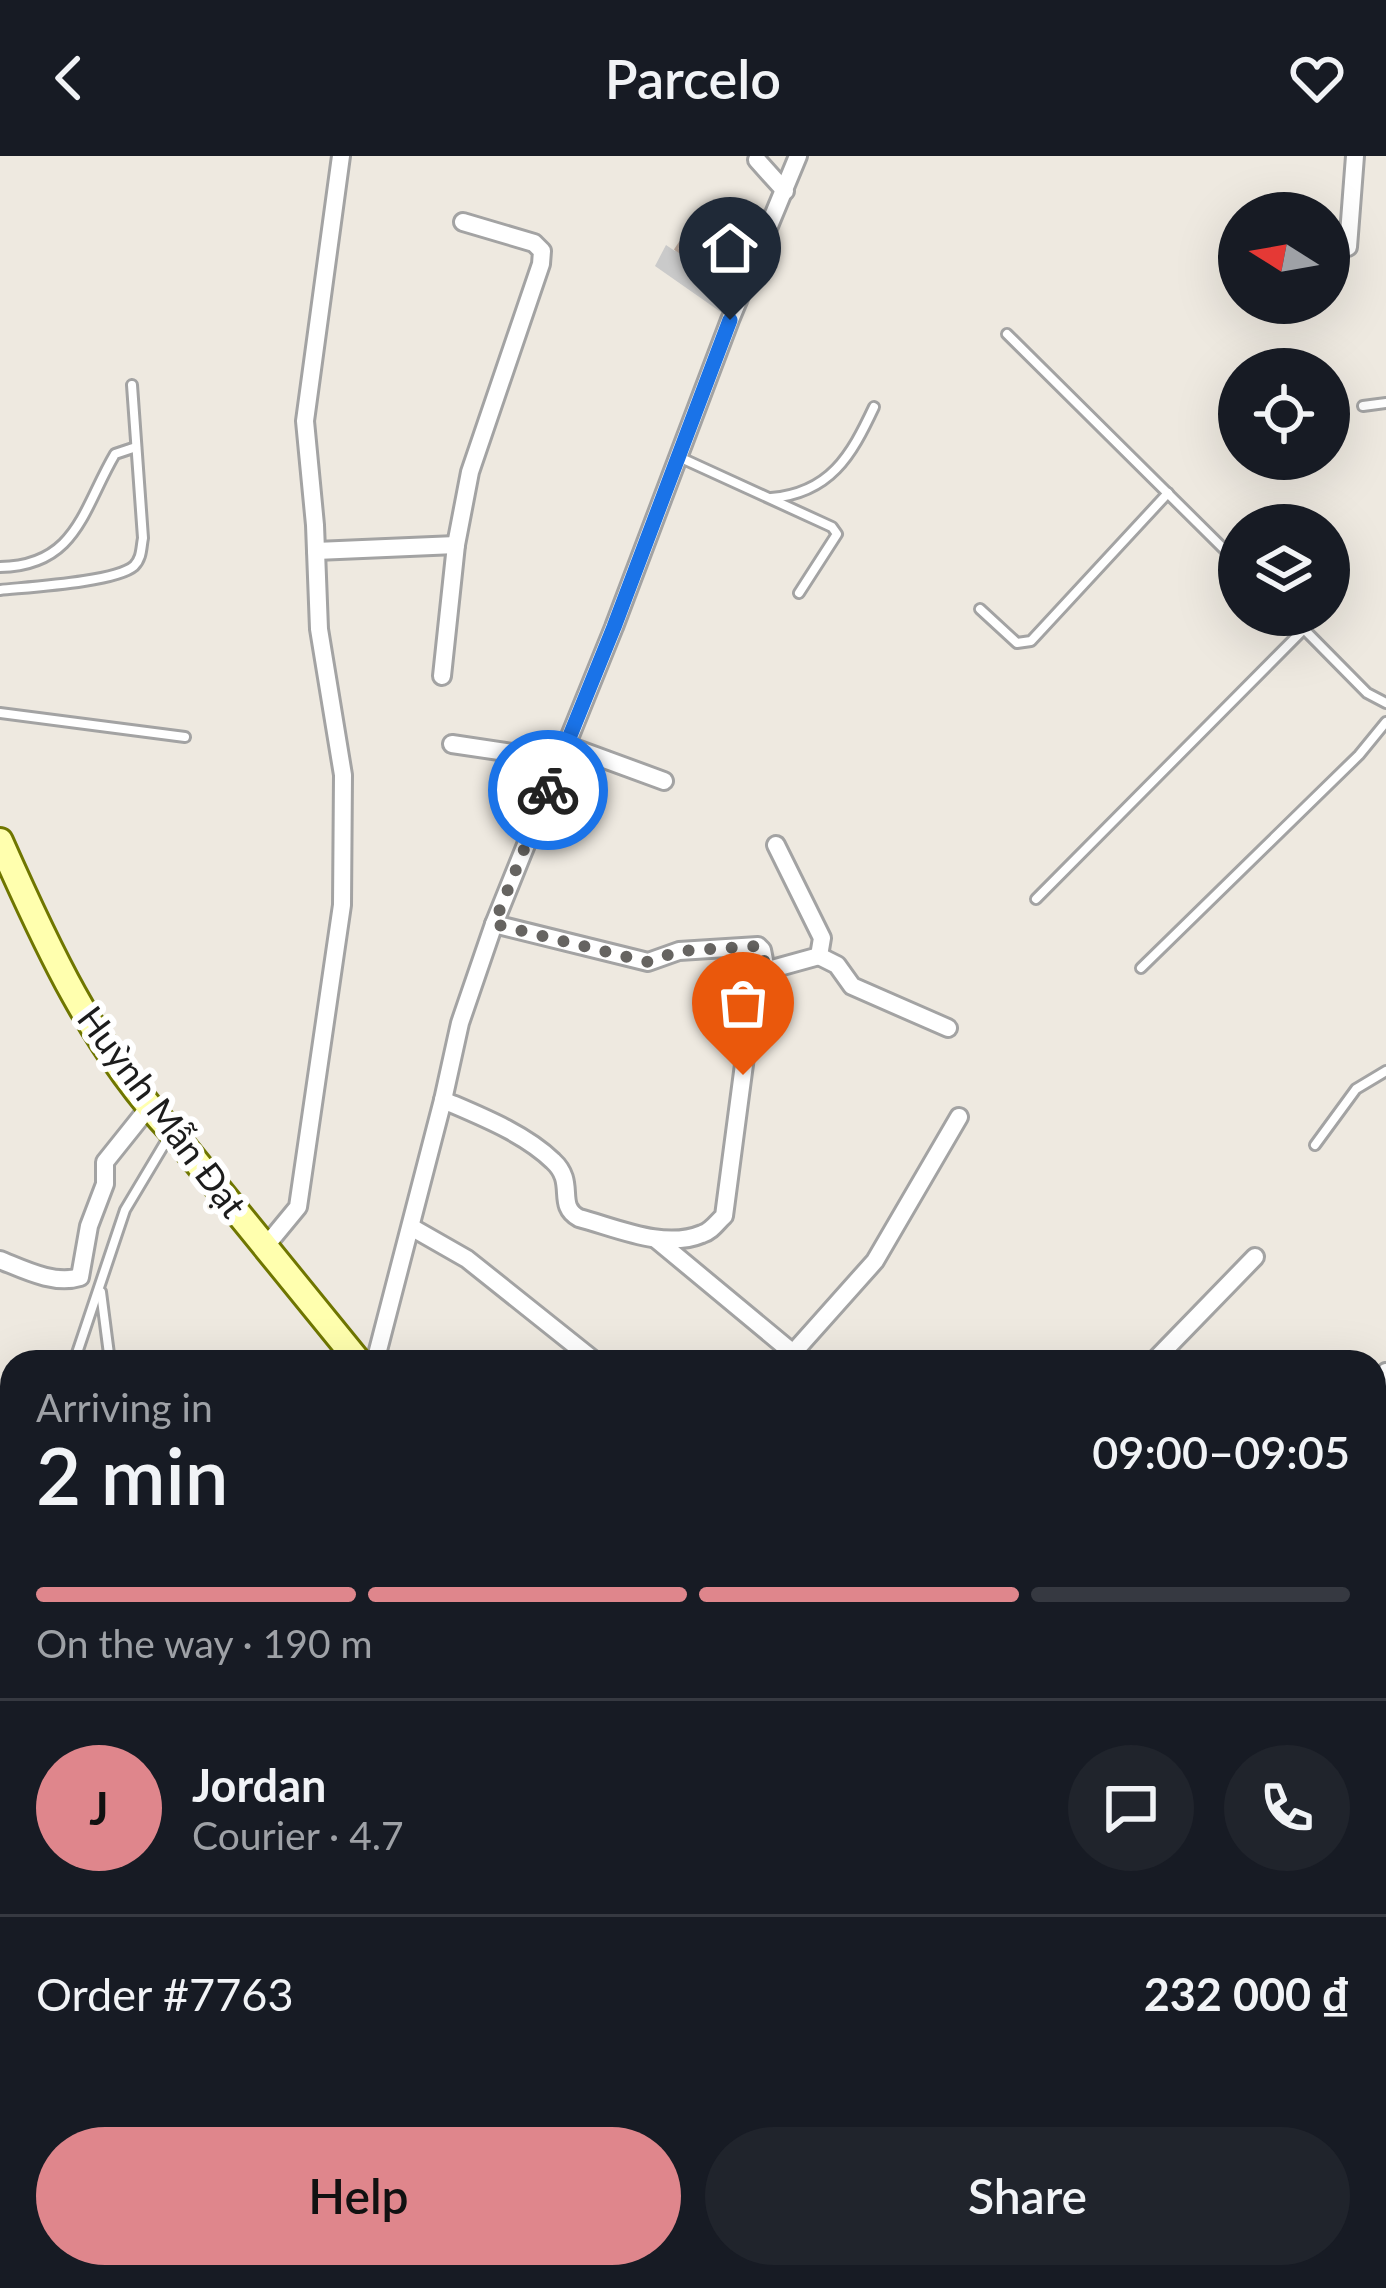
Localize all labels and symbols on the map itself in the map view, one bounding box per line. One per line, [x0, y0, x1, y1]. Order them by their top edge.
north arrow [1218, 192, 1350, 324]
pin [679, 197, 781, 320]
courier [488, 730, 608, 850]
pin [692, 952, 794, 1075]
street label: Huỳnh Mẫn Đạt [69, 997, 257, 1226]

